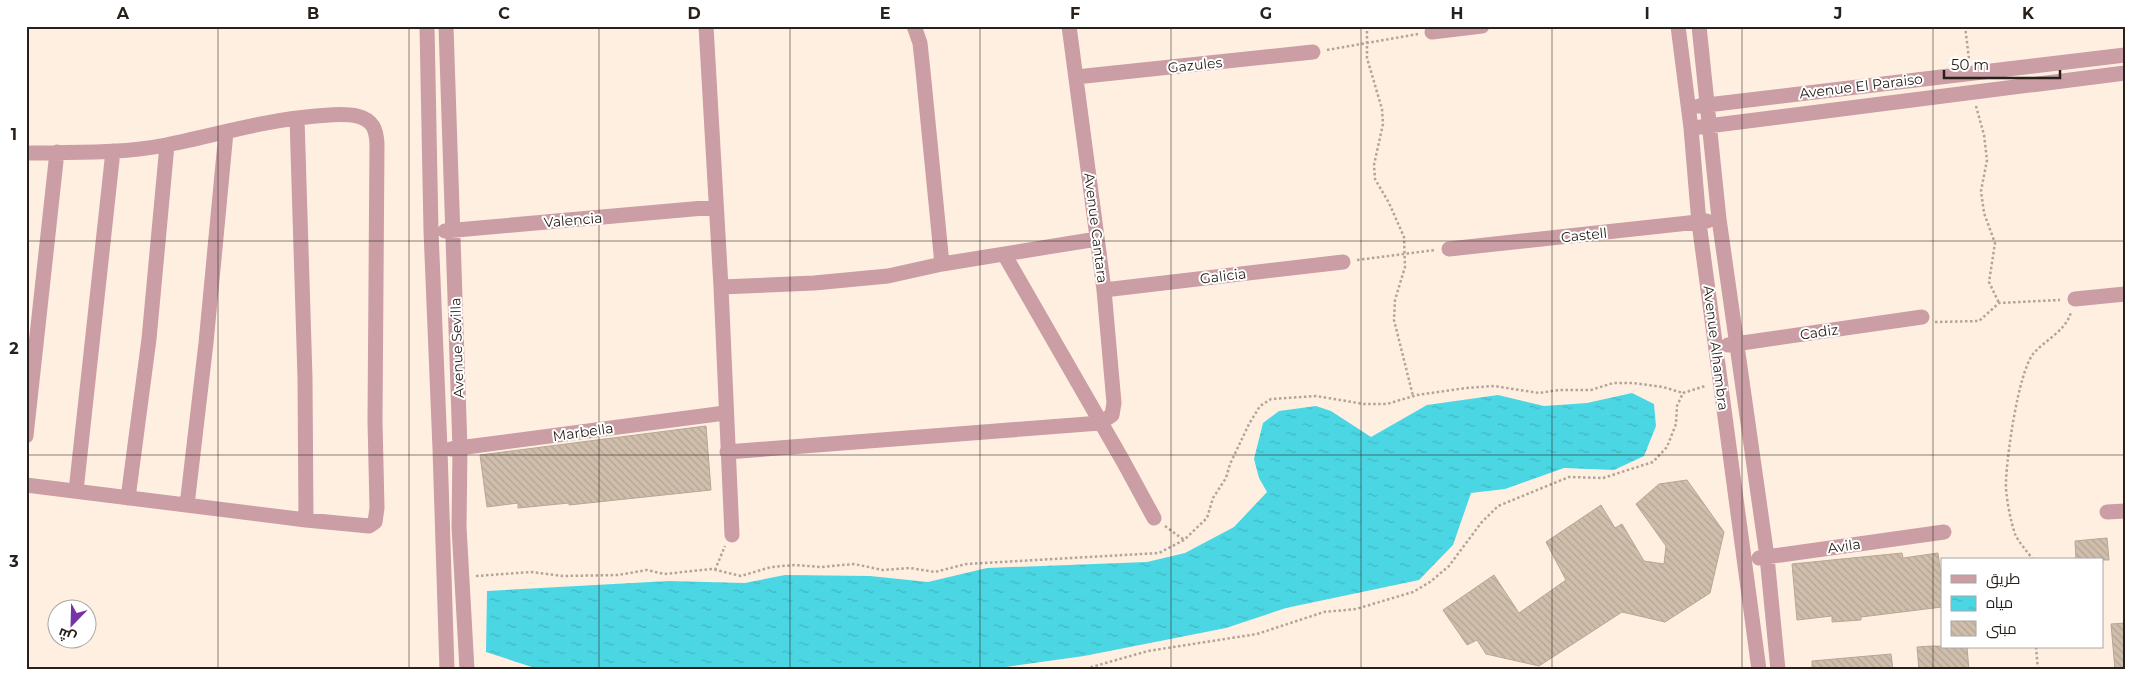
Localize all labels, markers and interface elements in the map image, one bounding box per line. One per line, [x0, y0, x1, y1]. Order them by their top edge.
text: A [116, 4, 130, 23]
text: B [307, 4, 319, 23]
text: C [498, 4, 510, 23]
text: D [687, 4, 701, 23]
text: E [880, 4, 890, 23]
text: F [1070, 4, 1080, 23]
text: G [1260, 4, 1272, 23]
text: H [1451, 4, 1463, 23]
text: I [1644, 4, 1650, 23]
text: J [1833, 4, 1842, 23]
text: K [2022, 4, 2035, 23]
scale bar [1944, 48, 2060, 80]
street label: Gazules [1167, 53, 1223, 77]
text: 50 m [1951, 55, 1989, 74]
street label: Avenue El Paraiso [1798, 69, 1924, 102]
text: 1 [11, 125, 17, 144]
street label: Avenue Cantara [1080, 172, 1112, 284]
street label: Valencia [543, 208, 603, 232]
street label: Castell [1560, 224, 1608, 246]
street label: Galicia [1199, 264, 1247, 288]
street label: Avenue Alhambra [1699, 285, 1733, 411]
street label: Avenue Sevilla [446, 297, 468, 399]
street label: Cadiz [1799, 320, 1839, 344]
text: 2 [9, 339, 19, 358]
street label: Marbella [552, 419, 614, 445]
street label: Avila [1826, 535, 1862, 557]
text: 3 [8, 552, 19, 571]
legend [1941, 558, 2104, 648]
text: طريق [1986, 569, 2020, 589]
text: مياه [1986, 593, 2013, 612]
north arrow [48, 598, 98, 648]
text: مبنى [1986, 619, 2017, 639]
text: ش [55, 624, 79, 648]

